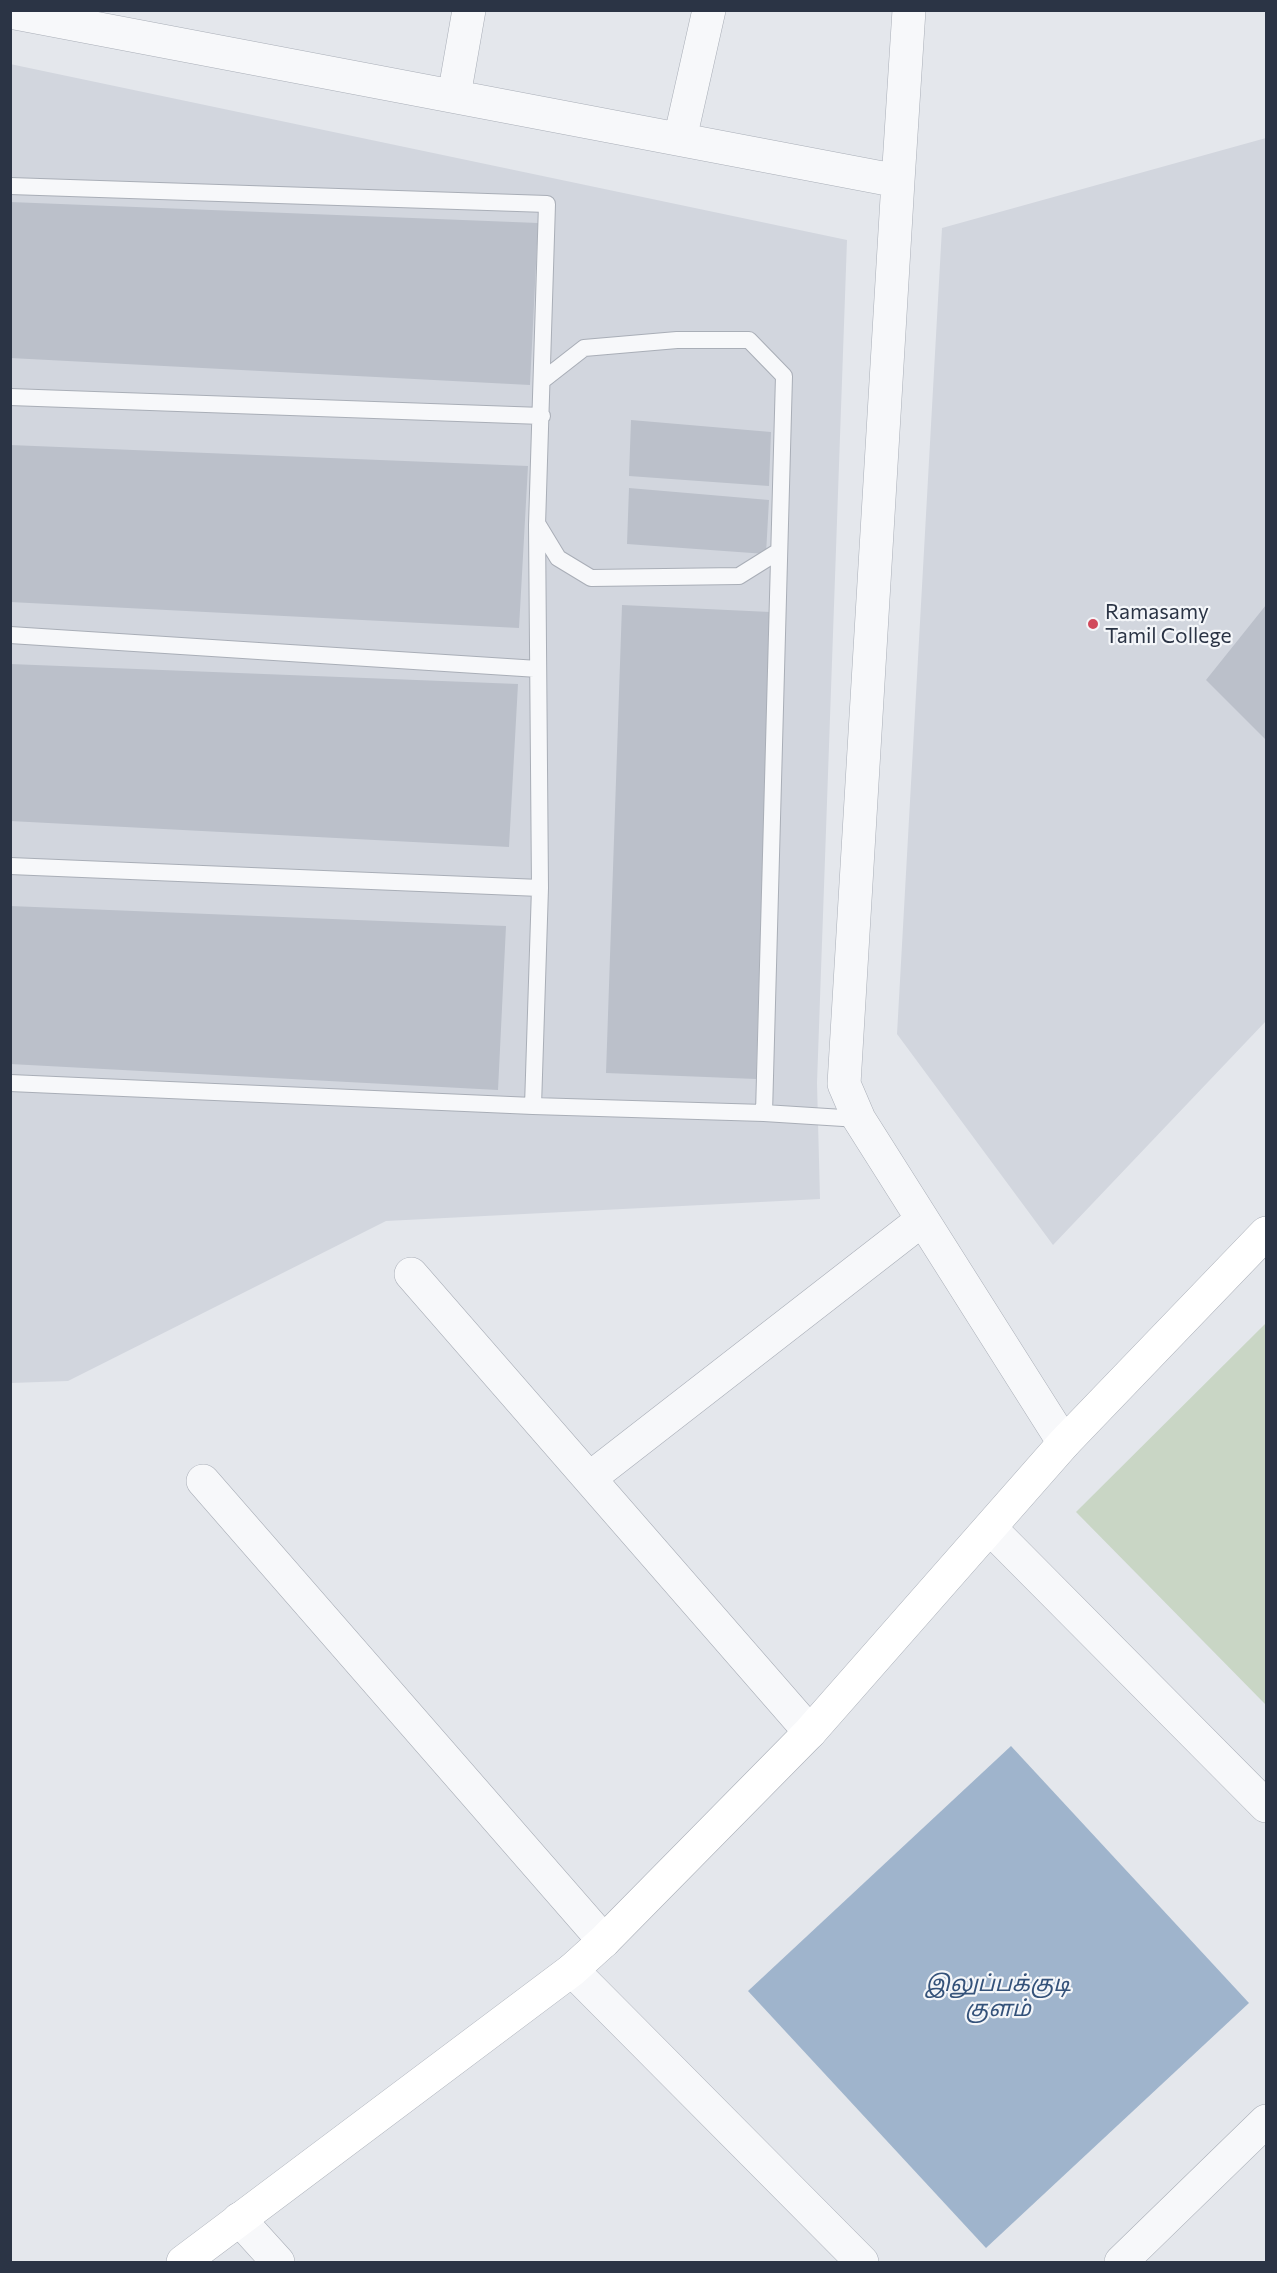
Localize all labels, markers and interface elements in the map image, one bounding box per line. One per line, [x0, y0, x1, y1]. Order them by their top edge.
place label: Ramasamy Tamil College [1105, 599, 1232, 649]
marker: Ramasamy Tamil College [1086, 617, 1100, 631]
water label: இலுப்பக்குடி குளம் [925, 1971, 1071, 2023]

